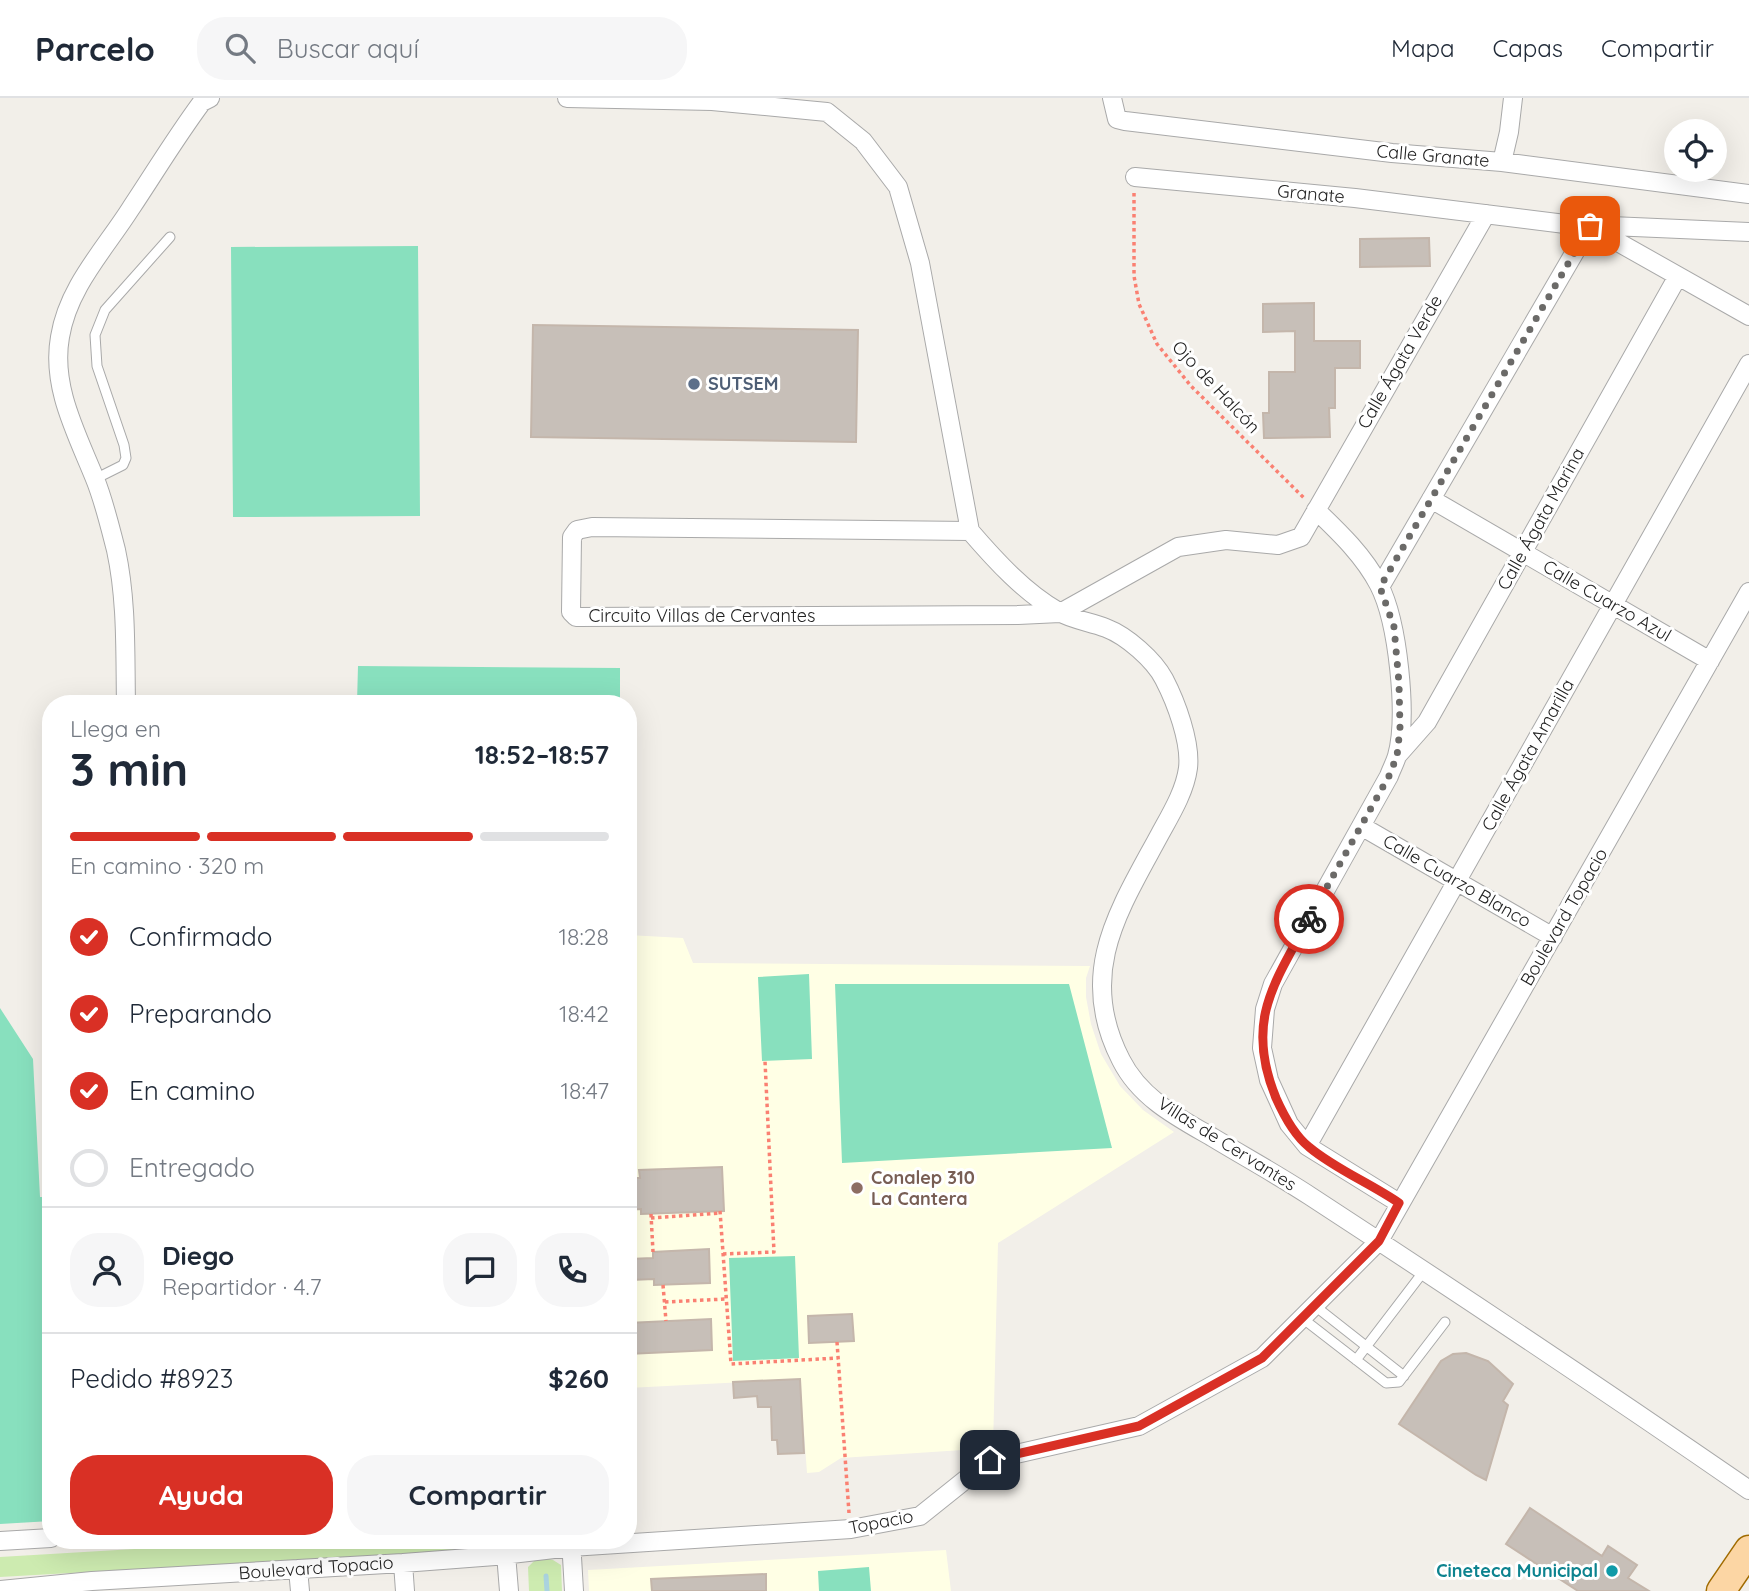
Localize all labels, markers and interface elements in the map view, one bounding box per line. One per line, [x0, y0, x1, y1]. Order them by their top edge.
search box [197, 17, 687, 80]
text: Parcelo [35, 28, 155, 69]
icon: search [221, 29, 259, 67]
text: Buscar aquí [277, 32, 419, 65]
text: Mapa [1391, 33, 1455, 63]
text: Capas [1493, 33, 1563, 63]
text: Compartir [1601, 33, 1714, 63]
map controls [1664, 119, 1727, 182]
button: locate [1664, 119, 1727, 182]
street label: Calle Granate [1376, 139, 1491, 172]
street label: Granate [1276, 179, 1346, 208]
pin [1560, 196, 1620, 256]
icon: bag [1571, 207, 1609, 245]
street label: Calle Ágata Verde [1352, 291, 1447, 433]
street label: Ojo de Halcón [1167, 335, 1265, 438]
place label: SUTSEM [708, 372, 779, 395]
marker: SUTSEM [686, 376, 702, 392]
street label: Calle Ágata Marina [1492, 443, 1589, 594]
street label: Calle Cuarzo Azul [1539, 554, 1676, 647]
street label: Circuito Villas de Cervantes [589, 604, 815, 627]
street label: Calle Ágata Amarilla [1476, 675, 1579, 835]
text: Llega en [70, 714, 161, 743]
text: 18:52–18:57 [475, 738, 609, 771]
text: 3 min [70, 740, 188, 798]
street label: Calle Cuarzo Blanco [1379, 829, 1535, 932]
street label: Boulevard Topacio [1515, 844, 1612, 990]
text: En camino · 320 m [70, 851, 264, 880]
courier [1274, 884, 1344, 954]
icon: bike [1290, 900, 1328, 938]
icon: check [70, 918, 108, 956]
text: Confirmado [129, 920, 273, 953]
text: 18:28 [559, 922, 609, 951]
icon: check [70, 995, 108, 1033]
text: Preparando [129, 997, 272, 1030]
text: 18:42 [559, 999, 609, 1028]
icon: check [70, 1072, 108, 1110]
text: En camino [129, 1074, 255, 1107]
text: 18:47 [561, 1076, 609, 1105]
street label: Villas de Cervantes [1154, 1092, 1301, 1196]
text: Entregado [129, 1151, 255, 1184]
place label: Conalep 310 La Cantera [871, 1166, 975, 1210]
marker: Conalep 310 La Cantera [849, 1180, 865, 1196]
button: person [70, 1233, 144, 1307]
button: chat [443, 1233, 517, 1307]
button: phone [535, 1233, 609, 1307]
text: Diego [162, 1239, 234, 1272]
text: Repartidor · 4.7 [162, 1272, 322, 1301]
text: Pedido #8923 [70, 1362, 233, 1395]
text: $260 [548, 1362, 609, 1395]
pin [960, 1430, 1020, 1490]
icon: home [971, 1441, 1009, 1479]
button: Ayuda [70, 1455, 333, 1535]
button: Compartir [347, 1455, 609, 1535]
street label: Topacio [847, 1504, 915, 1539]
street label: Boulevard Topacio [238, 1551, 394, 1584]
place label: Cineteca Municipal [1436, 1559, 1598, 1582]
marker: Cineteca Municipal [1604, 1563, 1620, 1579]

